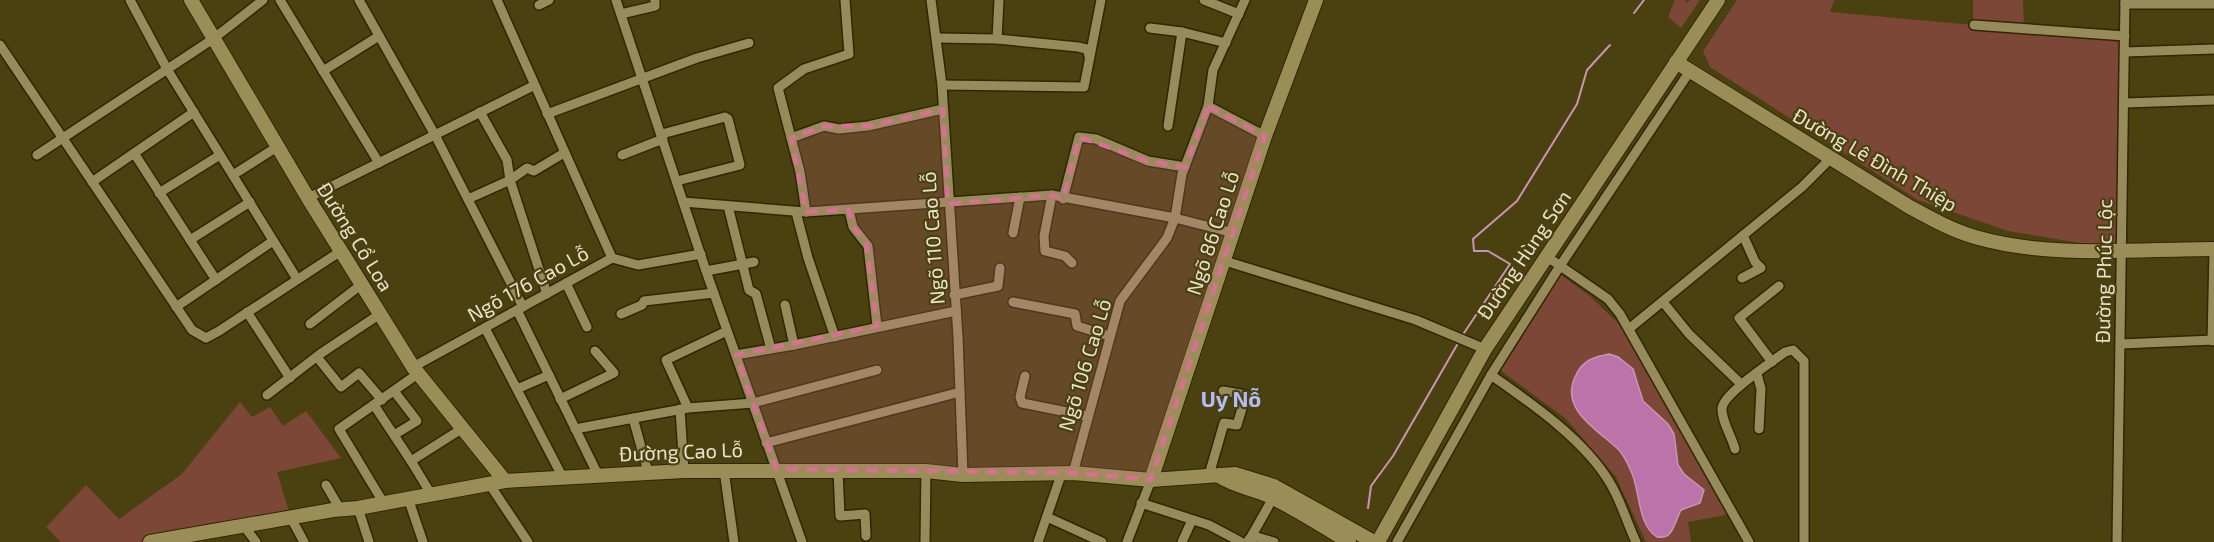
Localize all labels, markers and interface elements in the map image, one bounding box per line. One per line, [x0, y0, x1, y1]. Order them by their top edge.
street label: Đường Lê Đình Thiệp [1789, 102, 1962, 216]
street label: Ngõ 86 Cao Lỗ [1181, 168, 1243, 298]
street label: Ngõ 110 Cao Lỗ [915, 171, 949, 305]
street label: Đường Cổ Loa [313, 178, 399, 295]
street label: Đường Hùng Sơn [1471, 185, 1575, 324]
street label: Đường Phúc Lộc [2090, 198, 2116, 343]
street label: Ngõ 176 Cao Lỗ [463, 240, 592, 326]
street label: Ngõ 106 Cao Lỗ [1053, 296, 1116, 434]
district label: Uy Nỗ [1201, 385, 1261, 412]
street label: Đường Cao Lỗ [619, 437, 743, 465]

